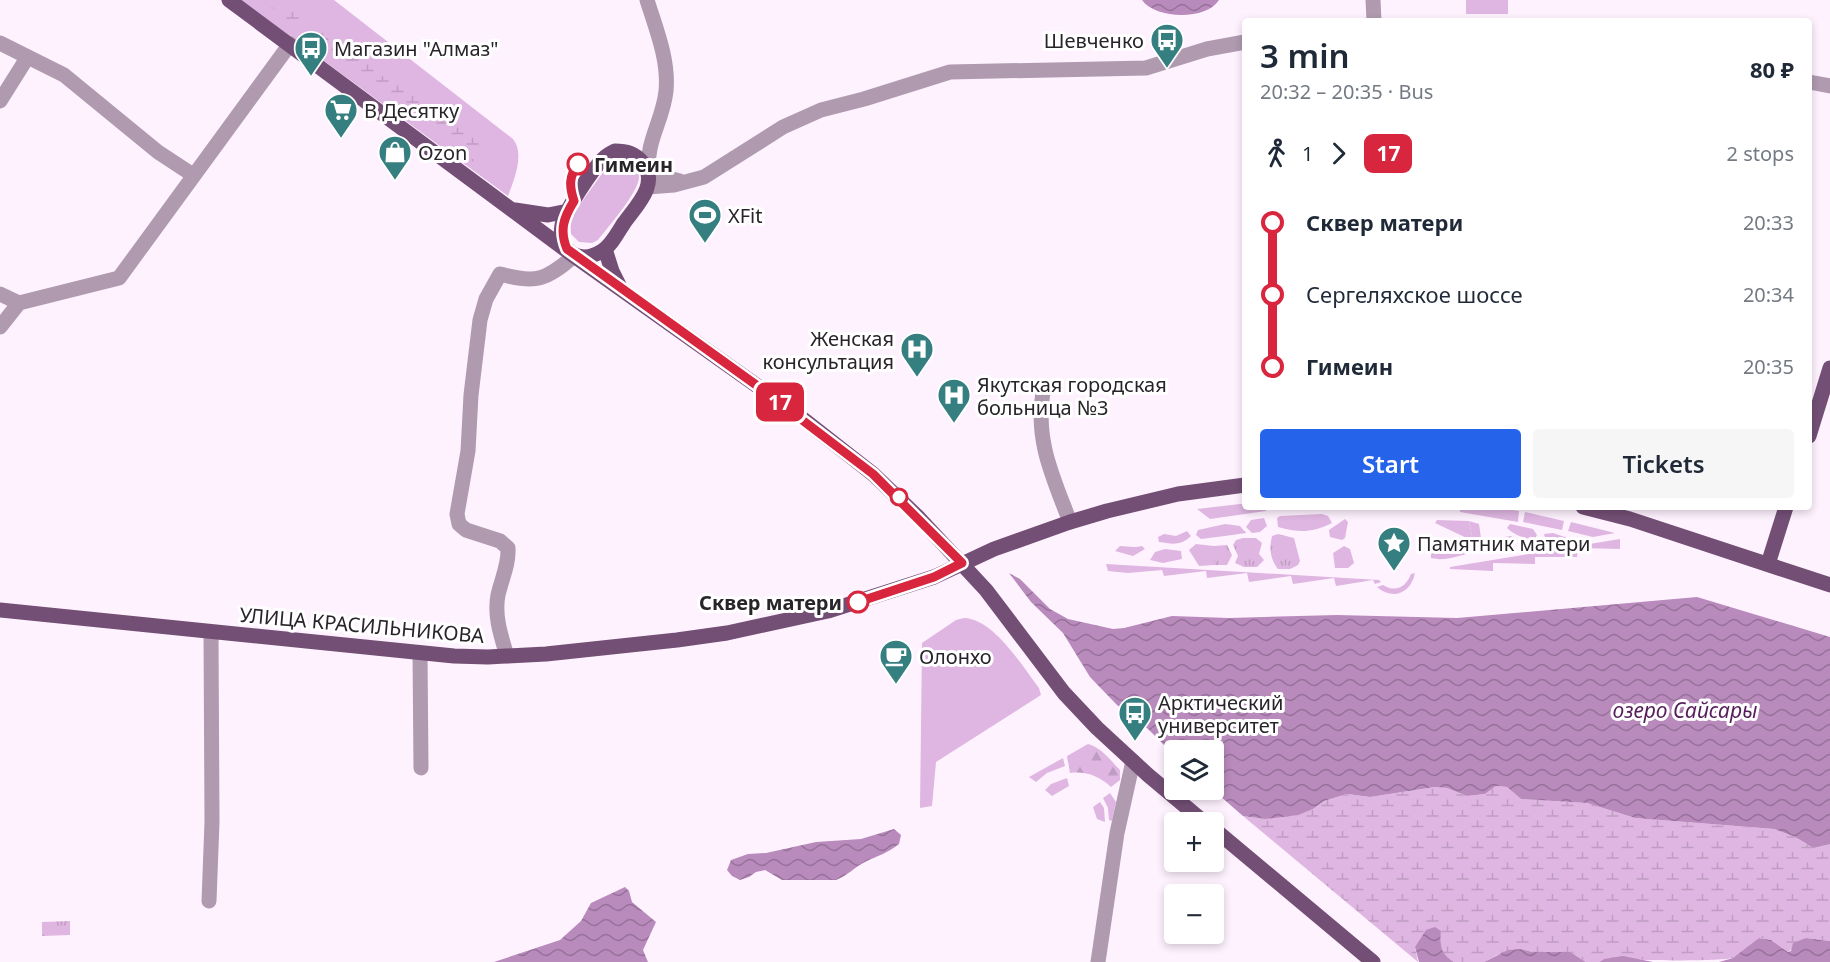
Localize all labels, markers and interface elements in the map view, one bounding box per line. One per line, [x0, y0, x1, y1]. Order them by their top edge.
bus stop icon: Шевченко [1149, 22, 1185, 69]
place label: Шевченко [1044, 27, 1144, 54]
bus stop icon: Магазин "Алмаз" [293, 30, 329, 77]
text: 3 min [1260, 33, 1350, 78]
place label: Магазин "Алмаз" [334, 35, 498, 62]
text: 80 ₽ [1750, 54, 1794, 84]
text: 20:32 – 20:35 · Bus [1260, 78, 1433, 105]
supermarket icon: В Десятку [323, 92, 359, 139]
place label: В Десятку [364, 97, 460, 124]
shop icon: Ozon [377, 134, 413, 181]
icon: walk [1260, 137, 1293, 170]
icon: forward [1322, 137, 1355, 170]
place label: Ozon [418, 139, 467, 166]
text: 17 [1376, 139, 1400, 167]
text: 1 [1302, 140, 1313, 167]
text: 2 stops [1727, 140, 1794, 167]
place label: Гимеин [594, 151, 673, 178]
marker: Гимеин [567, 153, 589, 175]
sports icon: XFit [687, 197, 723, 244]
place label: XFit [728, 202, 762, 229]
text: Сквер матери [1306, 207, 1463, 237]
text: 20:33 [1743, 209, 1794, 236]
text: Сергеляхское шоссе [1306, 279, 1523, 309]
text: 20:34 [1743, 281, 1794, 308]
place label: Женская консультация [763, 325, 894, 375]
hospital icon: Женская консультация [899, 331, 935, 378]
text: Гимеин [1306, 351, 1393, 381]
text: 20:35 [1743, 353, 1794, 380]
place label: Якутская городская больница №3 [977, 371, 1167, 421]
hospital icon: Якутская городская больница №3 [936, 377, 972, 424]
line badge: 17 [753, 382, 807, 422]
text: 17 [768, 388, 792, 416]
button: Start [1260, 429, 1521, 498]
button: Tickets [1533, 429, 1794, 498]
unlabelled marker [890, 488, 908, 506]
place icon: Памятник матери [1376, 525, 1412, 572]
place label: Памятник матери [1417, 530, 1590, 557]
place label: Сквер матери [699, 589, 842, 616]
marker: Сквер матери [847, 591, 869, 613]
street label: УЛИЦА КРАСИЛЬНИКОВА [239, 601, 486, 649]
cafe icon: Олонхо [878, 638, 914, 685]
place label: Олонхо [919, 643, 992, 670]
place label: Арктический университет [1158, 689, 1283, 739]
bus stop icon: Арктический университет [1117, 695, 1153, 742]
water label: озеро Сайсары [1613, 696, 1757, 724]
map controls [1164, 740, 1224, 944]
button: layers [1164, 740, 1224, 800]
button: + [1164, 812, 1224, 872]
button: − [1164, 884, 1224, 944]

